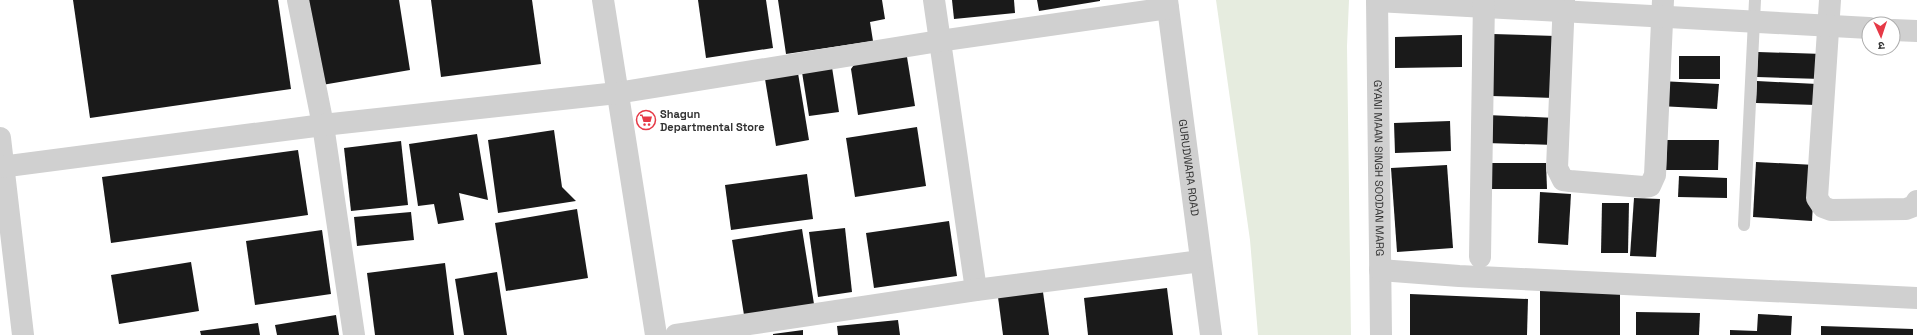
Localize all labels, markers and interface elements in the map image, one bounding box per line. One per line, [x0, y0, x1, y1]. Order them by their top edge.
north arrow [1861, 16, 1901, 56]
text: उ [1877, 39, 1885, 53]
street label: GYANI MAAN SINGH SOODAN MARG [1371, 80, 1387, 256]
place label: Shagun Departmental Store [660, 107, 765, 134]
supermarket icon: Shagun Departmental Store [635, 109, 657, 131]
street label: GURUDWARA ROAD [1176, 118, 1202, 217]

